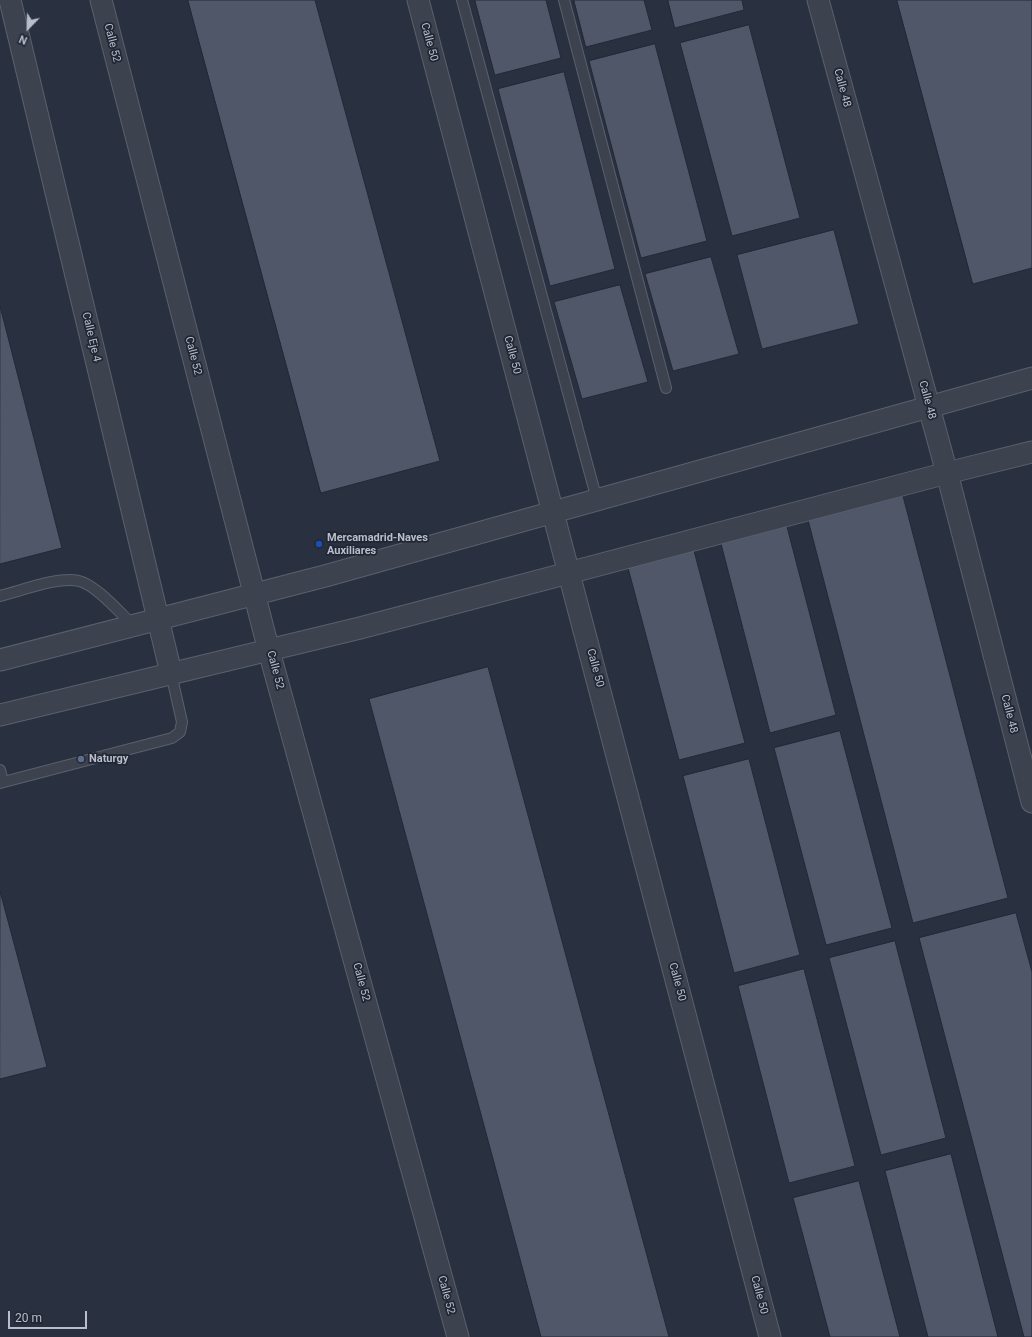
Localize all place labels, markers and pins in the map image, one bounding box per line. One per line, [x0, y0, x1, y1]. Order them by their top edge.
place label: Mercamadrid-Naves Auxiliares [327, 531, 428, 557]
marker: Mercamadrid-Naves Auxiliares [314, 539, 324, 549]
place label: Naturgy [89, 752, 128, 766]
marker: Naturgy [76, 754, 86, 764]

